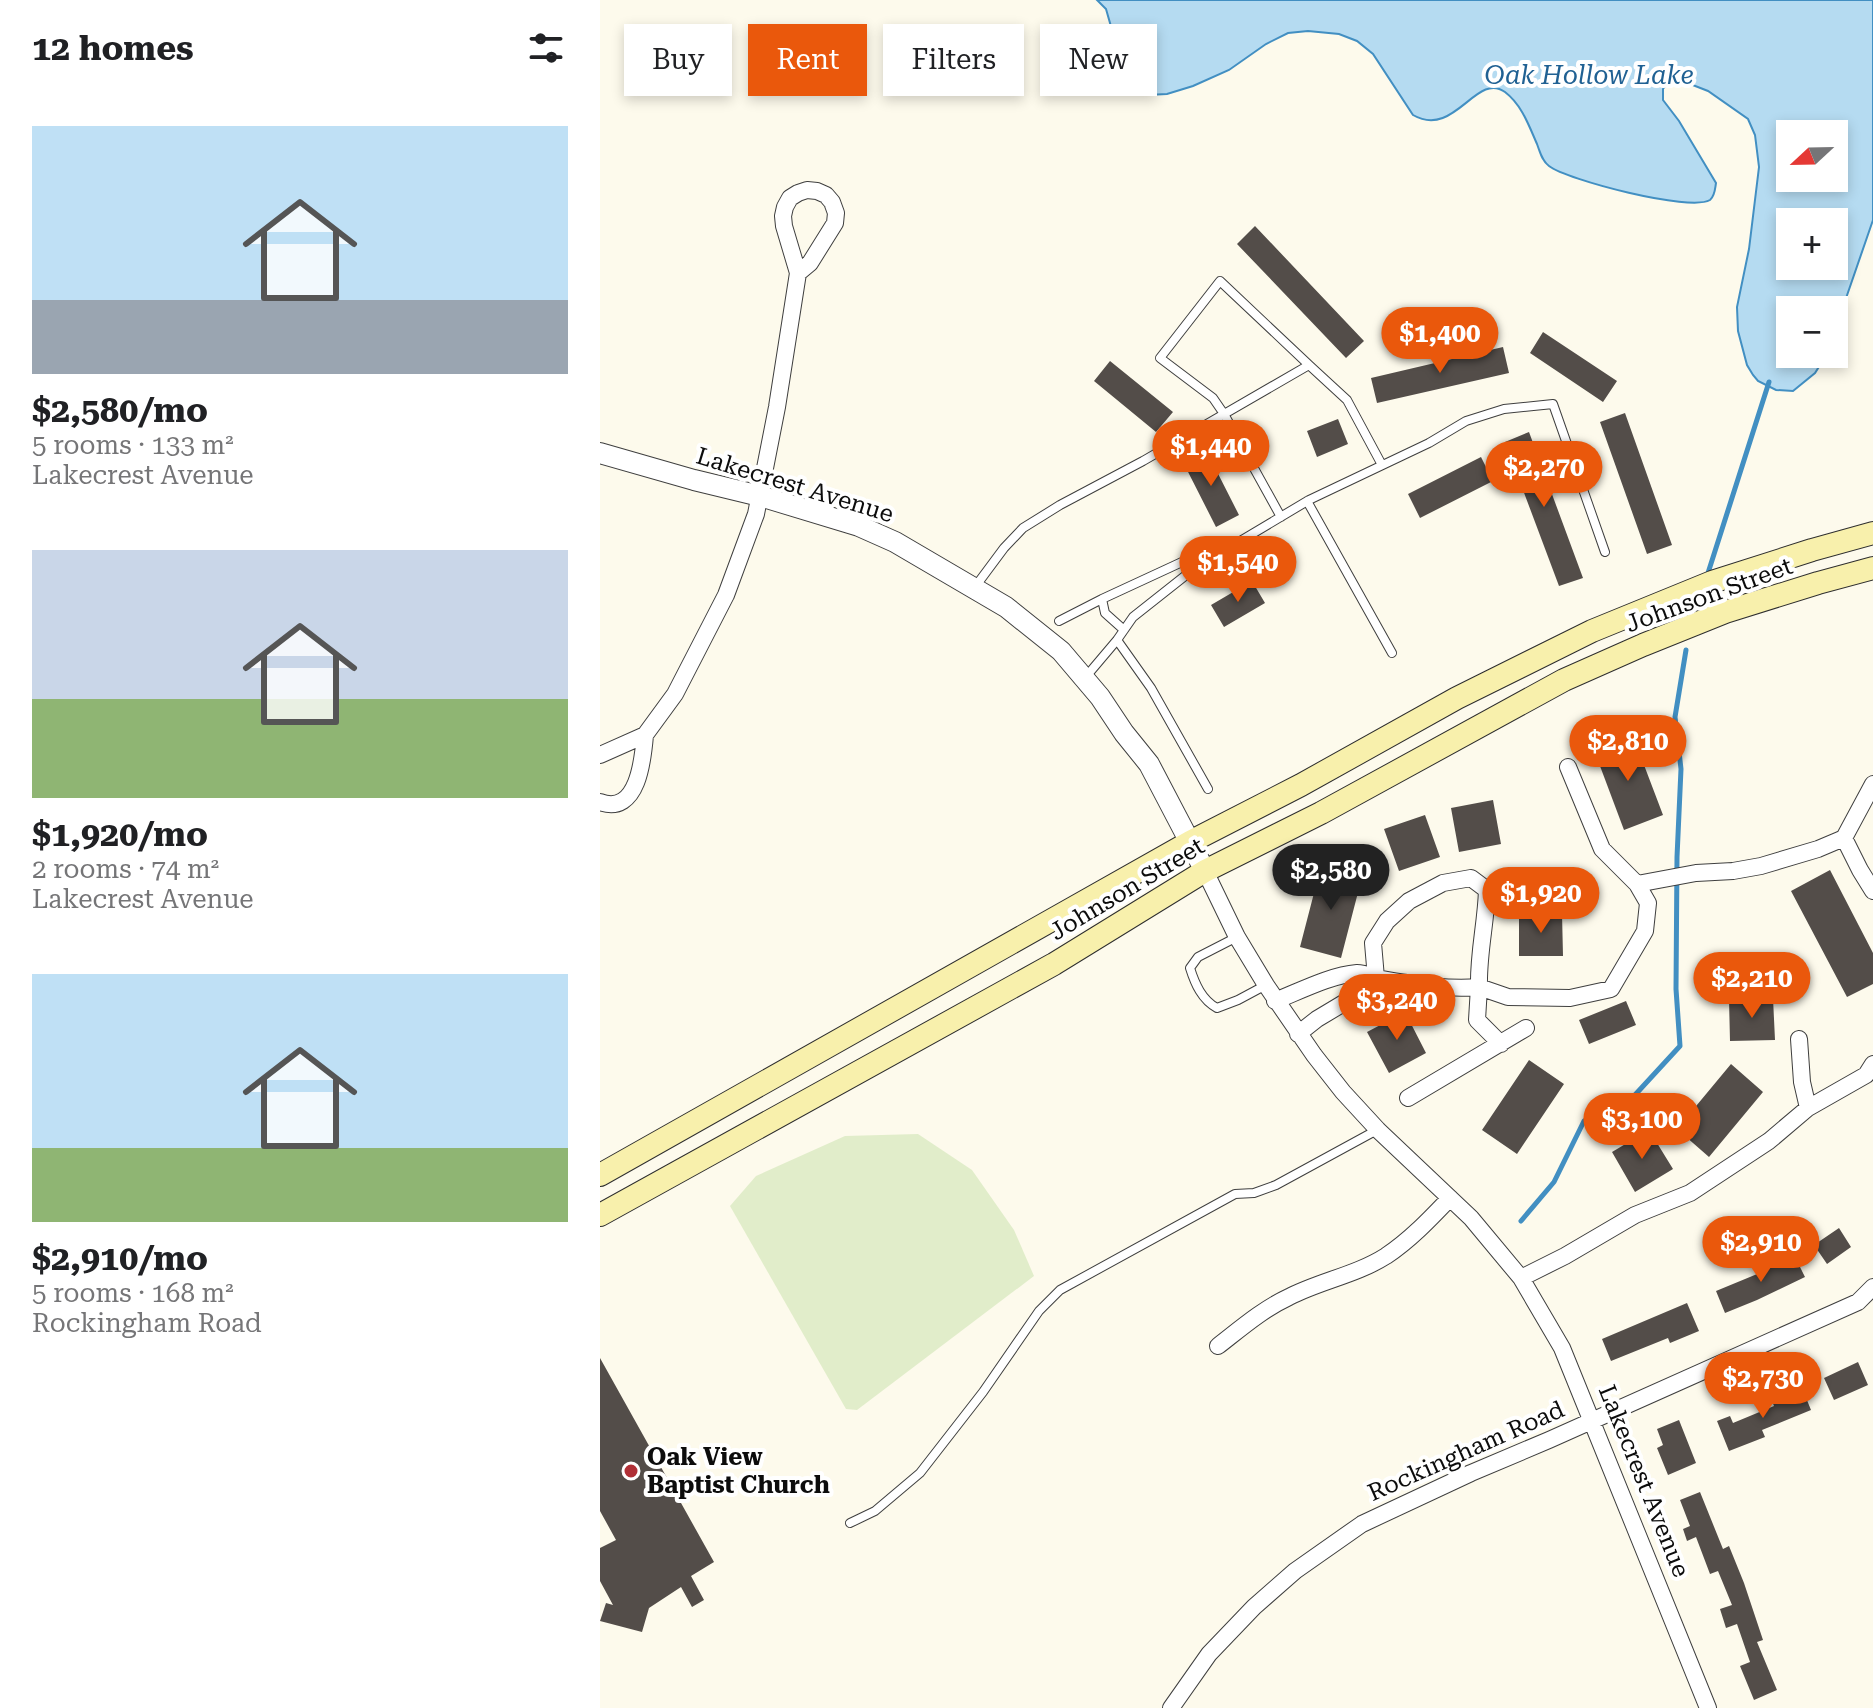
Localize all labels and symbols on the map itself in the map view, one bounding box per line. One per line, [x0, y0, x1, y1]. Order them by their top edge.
water label: Oak Hollow Lake [1484, 60, 1694, 90]
north arrow [1776, 120, 1848, 192]
pin: $1,400 [1375, 307, 1505, 375]
pin: $1,440 [1146, 420, 1276, 488]
pin: $2,270 [1479, 441, 1609, 509]
street label: Lakecrest Avenue [693, 442, 897, 528]
pin: $1,540 [1173, 536, 1303, 604]
street label: Johnson Street [1622, 552, 1796, 638]
pin: $2,810 [1563, 715, 1693, 783]
street label: Johnson Street [1045, 832, 1209, 946]
pin: $2,580 [1266, 844, 1396, 912]
pin: $1,920 [1476, 867, 1606, 935]
pin: $2,210 [1687, 952, 1817, 1020]
pin: $3,240 [1332, 974, 1462, 1042]
pin: $3,100 [1577, 1093, 1707, 1161]
pin: $2,910 [1696, 1216, 1826, 1284]
pin: $2,730 [1698, 1352, 1828, 1420]
street label: Lakecrest Avenue [1593, 1381, 1695, 1581]
street label: Rockingham Road [1364, 1395, 1568, 1507]
place label: Oak View Baptist Church [647, 1443, 830, 1499]
marker: Oak View Baptist Church [622, 1462, 640, 1480]

